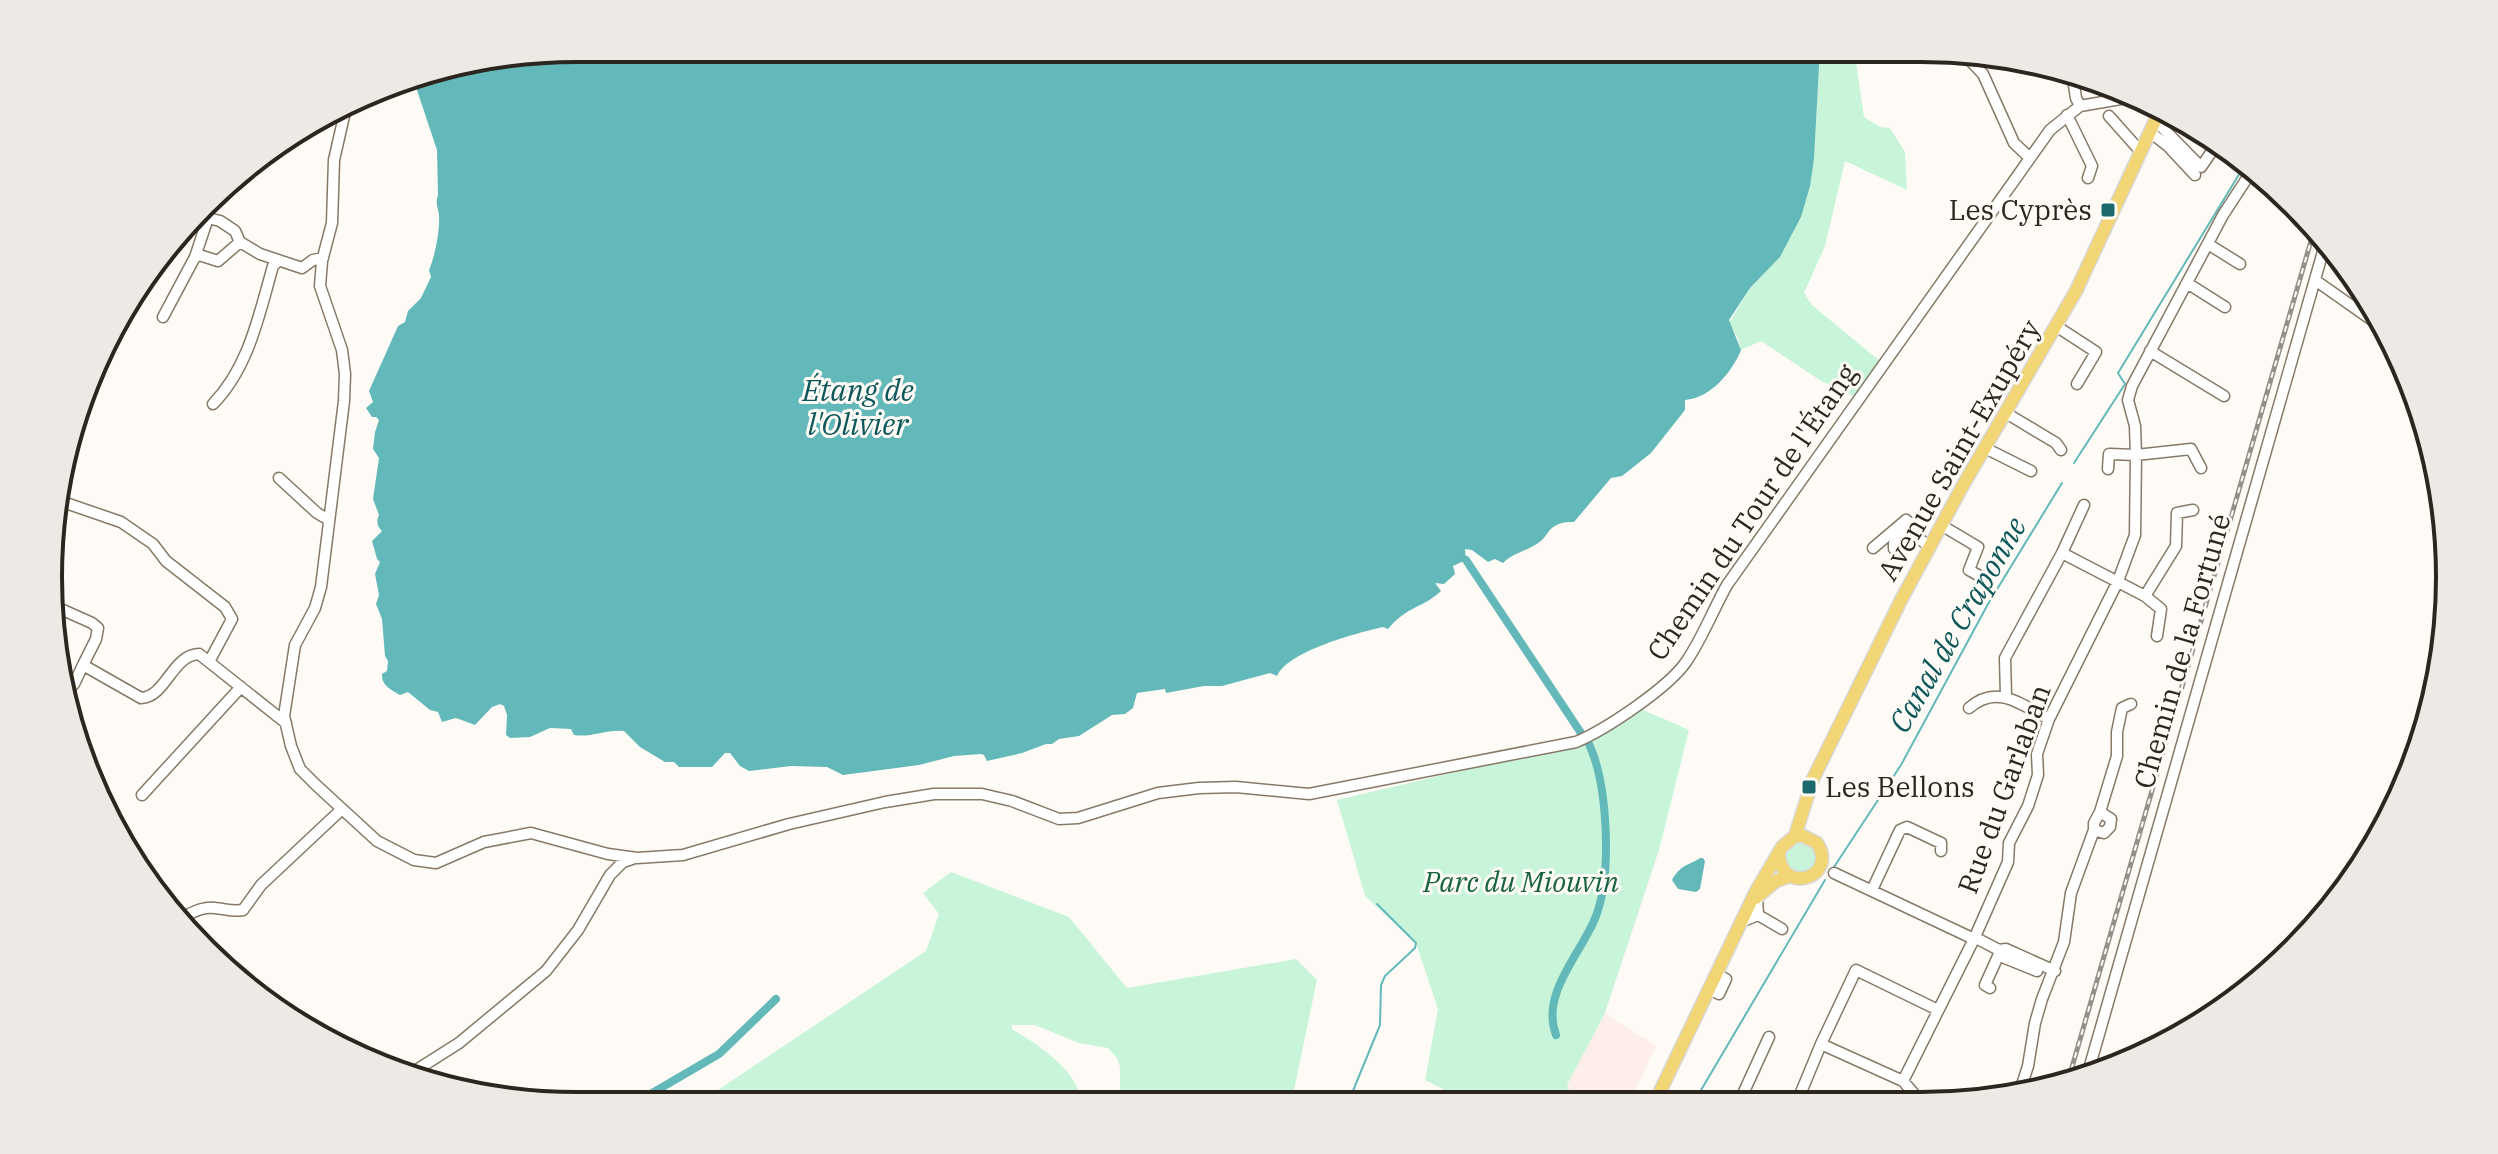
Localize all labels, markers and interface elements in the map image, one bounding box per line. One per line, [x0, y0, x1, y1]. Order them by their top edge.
place label: Les Cyprès [1949, 191, 2092, 228]
marker: Les Cyprès [2099, 201, 2117, 219]
street label: Avenue Saint-Exupéry [1869, 313, 2048, 587]
street label: Chemin du Tour de l'Étang [1638, 356, 1865, 667]
water label: Étang de l'Olivier [801, 370, 914, 443]
water label: Canal de Craponne [1879, 509, 2034, 739]
street label: Chemin de la Fortuné [2125, 509, 2238, 793]
street label: Rue du Garlaban [1948, 679, 2059, 899]
place label: Les Bellons [1825, 768, 1975, 805]
marker: Les Bellons [1800, 778, 1818, 796]
park label: Parc du Miouvin [1422, 863, 1619, 900]

